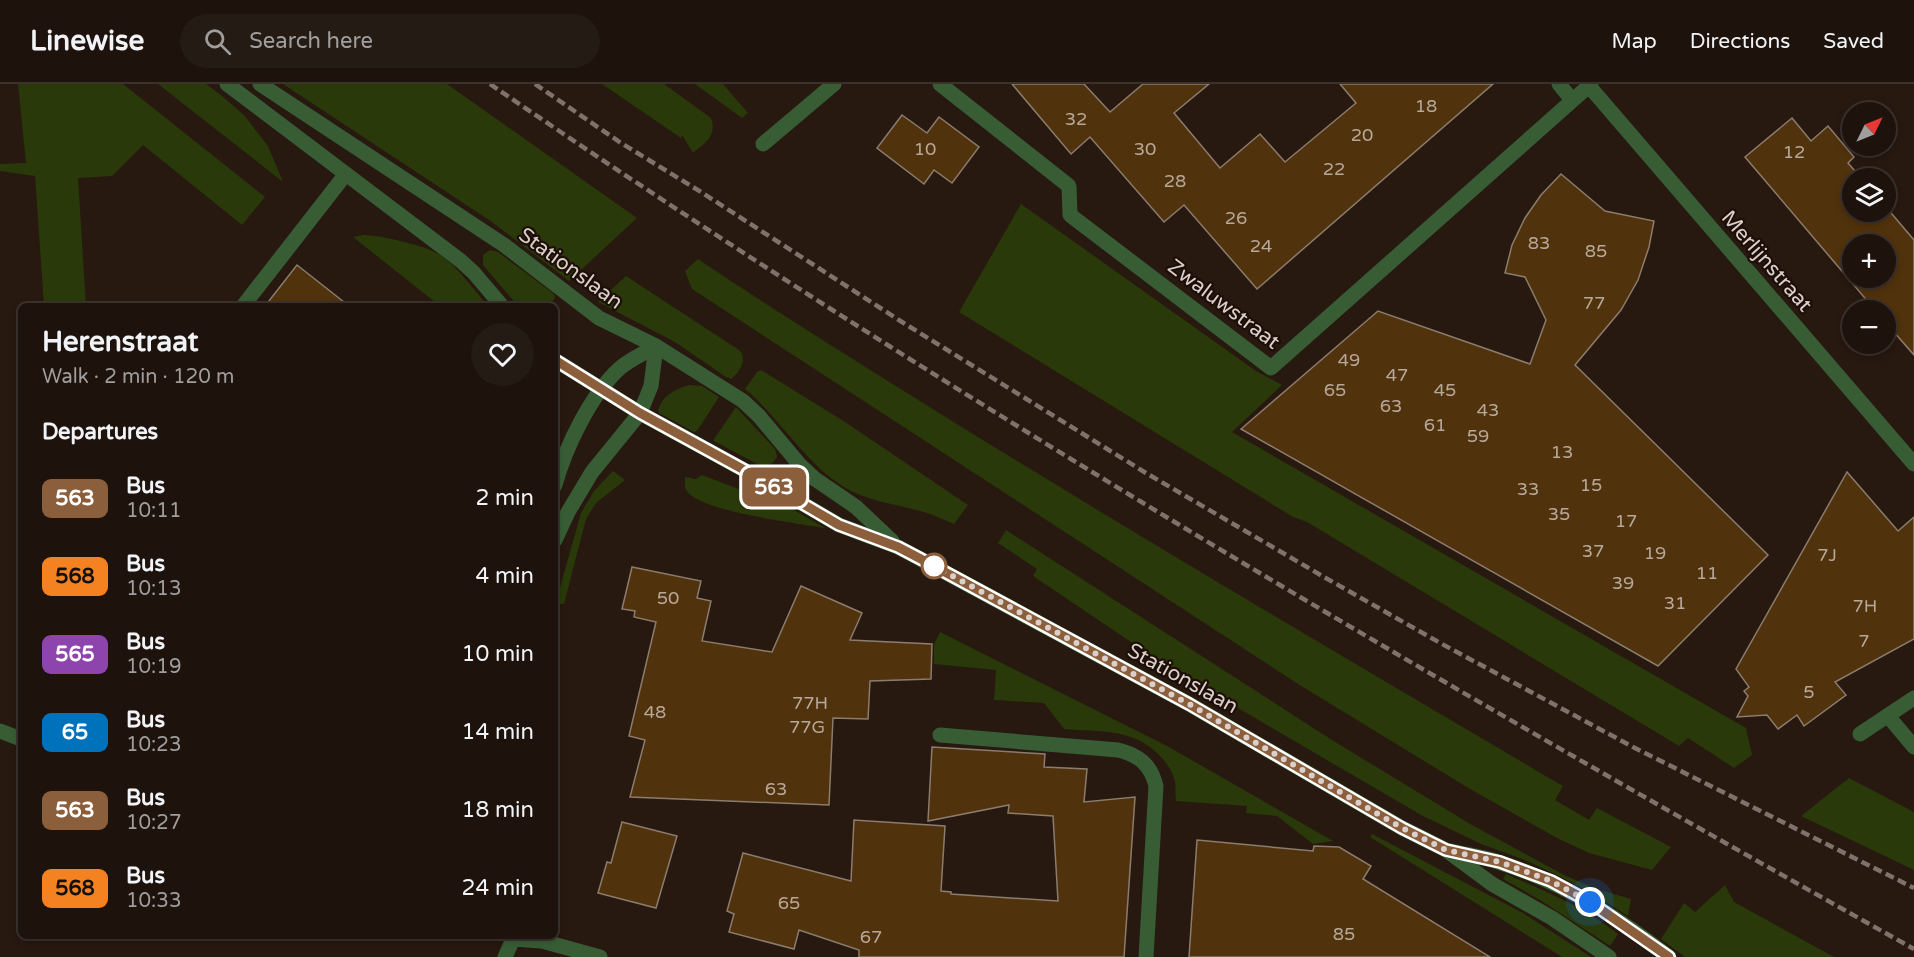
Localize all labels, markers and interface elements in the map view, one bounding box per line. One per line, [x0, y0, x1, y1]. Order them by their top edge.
search box [180, 14, 600, 68]
text: Linewise [30, 24, 144, 58]
icon: search [201, 25, 234, 58]
text: Search here [249, 28, 373, 54]
text: Map [1611, 29, 1657, 54]
text: Directions [1690, 29, 1790, 54]
text: Saved [1823, 29, 1884, 54]
house number: 18 [1415, 95, 1437, 117]
north arrow [1842, 102, 1896, 156]
map controls [1842, 102, 1896, 354]
house number: 32 [1065, 108, 1087, 130]
house number: 20 [1351, 124, 1373, 146]
house number: 10 [914, 138, 936, 160]
house number: 30 [1134, 138, 1156, 160]
house number: 12 [1783, 141, 1805, 163]
house number: 22 [1323, 158, 1345, 180]
button: layers [1842, 168, 1896, 222]
house number: 28 [1164, 170, 1186, 192]
street label: Merlijnstraat [1716, 206, 1817, 317]
house number: 26 [1225, 207, 1247, 229]
street label: Stationslaan [514, 222, 628, 315]
house number: 83 [1528, 232, 1550, 254]
button: + [1842, 234, 1896, 288]
house number: 24 [1250, 235, 1272, 257]
house number: 85 [1585, 240, 1607, 262]
street label: Zwaluwstraat [1163, 254, 1285, 355]
house number: 77 [1583, 292, 1605, 314]
button: − [1842, 300, 1896, 354]
button: heart [471, 323, 534, 386]
text: Herenstraat [42, 325, 198, 359]
house number: 49 [1338, 349, 1360, 371]
house number: 47 [1386, 364, 1408, 386]
text: Walk · 2 min · 120 m [42, 365, 234, 389]
house number: 65 [1324, 379, 1346, 401]
house number: 45 [1434, 379, 1456, 401]
house number: 63 [1380, 395, 1402, 417]
house number: 43 [1477, 399, 1499, 421]
house number: 61 [1424, 414, 1446, 436]
text: Departures [42, 419, 158, 445]
house number: 59 [1467, 425, 1489, 447]
house number: 13 [1551, 441, 1573, 463]
line badge: 563 [740, 468, 808, 506]
text: Bus [126, 473, 165, 499]
house number: 15 [1580, 474, 1602, 496]
text: 563 [754, 475, 794, 500]
house number: 33 [1517, 478, 1539, 500]
text: 2 min [475, 485, 534, 511]
text: 563 [55, 486, 95, 511]
text: 10:11 [126, 499, 181, 523]
house number: 35 [1548, 503, 1570, 525]
house number: 17 [1615, 510, 1637, 532]
house number: 37 [1582, 540, 1604, 562]
house number: 19 [1644, 542, 1666, 564]
house number: 7J [1817, 544, 1837, 566]
text: Bus [126, 551, 165, 577]
unlabelled marker [921, 553, 947, 579]
house number: 11 [1696, 562, 1718, 584]
text: 4 min [475, 563, 534, 589]
text: 568 [55, 564, 95, 589]
house number: 39 [1612, 572, 1634, 594]
text: 10:13 [126, 577, 181, 601]
house number: 50 [657, 587, 679, 609]
house number: 31 [1664, 592, 1686, 614]
house number: 7H [1853, 595, 1877, 617]
text: Bus [126, 629, 165, 655]
house number: 7 [1858, 630, 1870, 652]
street label: Stationslaan [1123, 638, 1242, 719]
text: 10 min [462, 641, 534, 667]
text: 565 [55, 642, 95, 667]
text: 10:19 [126, 655, 181, 679]
house number: 5 [1803, 681, 1815, 703]
house number: 77H [792, 692, 828, 714]
house number: 48 [644, 701, 666, 723]
text: Bus [126, 707, 165, 733]
house number: 77G [789, 716, 825, 738]
text: 14 min [462, 719, 534, 745]
text: 65 [62, 720, 88, 745]
text: 10:23 [126, 733, 181, 757]
house number: 63 [765, 778, 787, 800]
text: Bus [126, 785, 165, 811]
text: 18 min [462, 797, 534, 823]
text: 563 [55, 798, 95, 823]
text: 10:27 [126, 811, 181, 835]
text: Bus [126, 863, 165, 889]
text: 24 min [462, 875, 534, 901]
text: 568 [55, 876, 95, 901]
your location [1575, 887, 1605, 917]
text: 10:33 [126, 889, 181, 913]
house number: 65 [778, 892, 800, 914]
house number: 85 [1333, 923, 1355, 945]
house number: 67 [860, 926, 882, 948]

